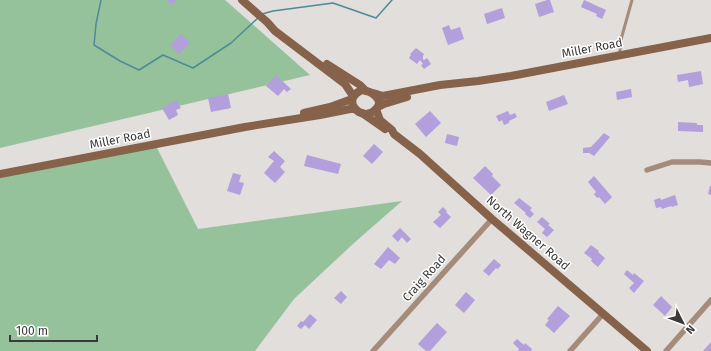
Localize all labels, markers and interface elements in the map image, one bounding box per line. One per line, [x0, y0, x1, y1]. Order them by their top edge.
street label: Miller Road [560, 35, 624, 61]
street label: Miller Road [88, 126, 152, 152]
street label: North Wagner Road [484, 193, 572, 273]
street label: Craig Road [399, 252, 449, 304]
north arrow [663, 303, 703, 343]
scale bar [10, 317, 97, 343]
text: N [683, 322, 697, 336]
text: 100 m [16, 324, 48, 338]

